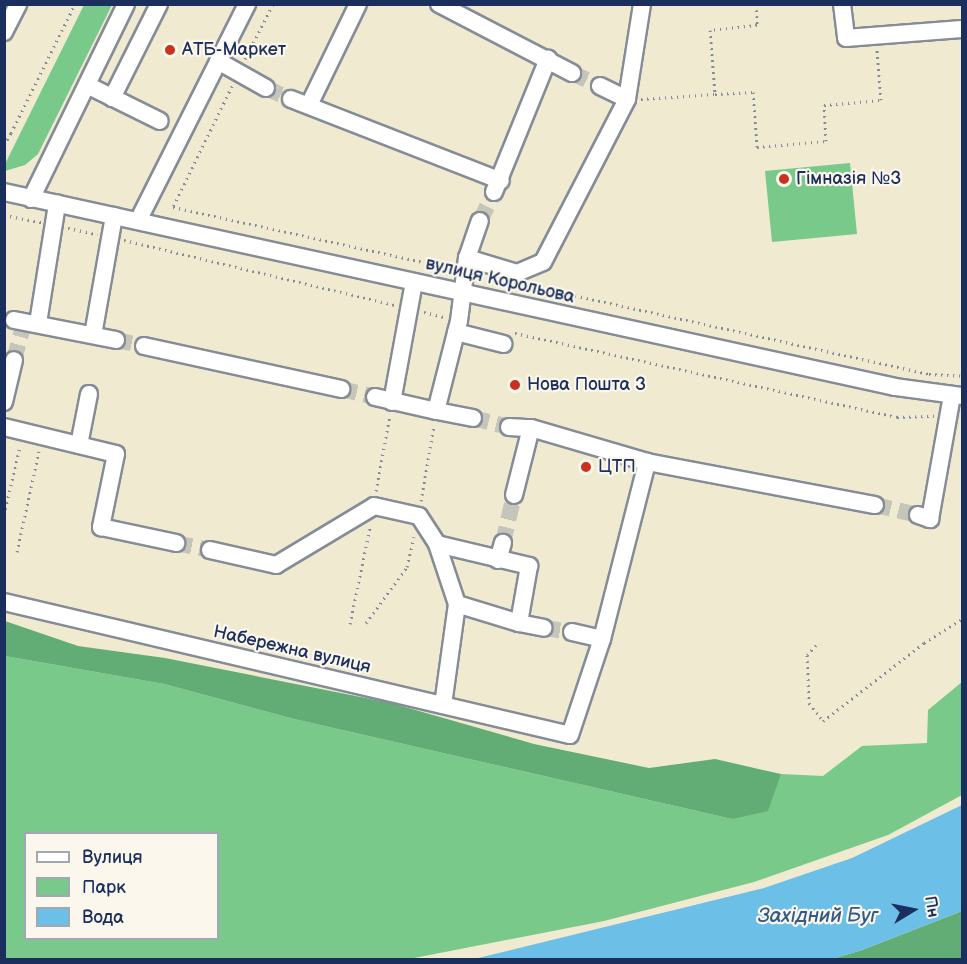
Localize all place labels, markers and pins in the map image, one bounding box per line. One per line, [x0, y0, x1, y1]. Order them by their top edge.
place label: АТБ-Маркет [182, 39, 286, 61]
marker: АТБ-Маркет [163, 43, 177, 57]
place label: Гімназія №3 [796, 168, 901, 190]
marker: Гімназія №3 [777, 172, 791, 186]
place label: Нова Пошта 3 [527, 374, 646, 396]
marker: Нова Пошта 3 [508, 378, 522, 392]
place label: ЦТП [598, 456, 636, 478]
marker: ЦТП [579, 460, 593, 474]

